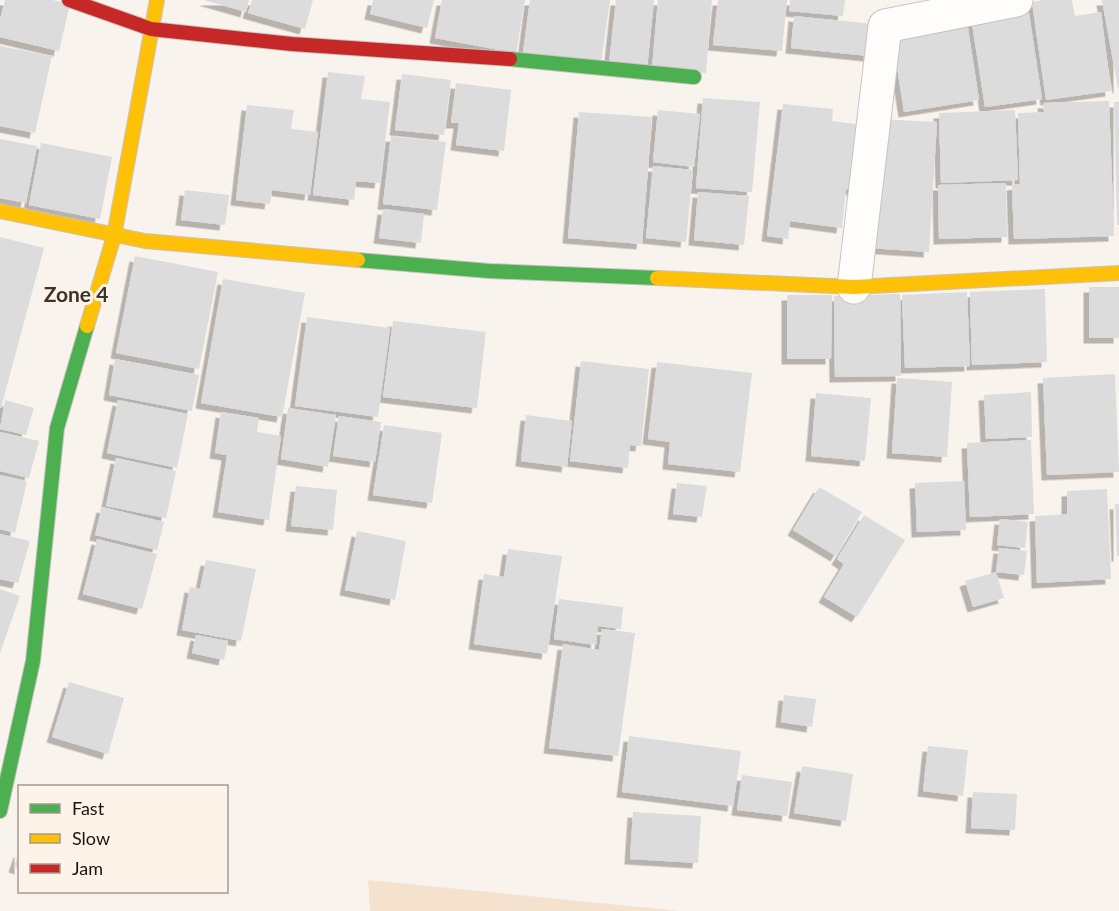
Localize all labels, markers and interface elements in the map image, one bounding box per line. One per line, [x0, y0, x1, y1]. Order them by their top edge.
district label: Zone 4 [44, 281, 108, 306]
legend [18, 785, 228, 893]
text: Fast [72, 797, 105, 819]
text: Slow [72, 827, 110, 849]
text: Jam [72, 857, 103, 879]

